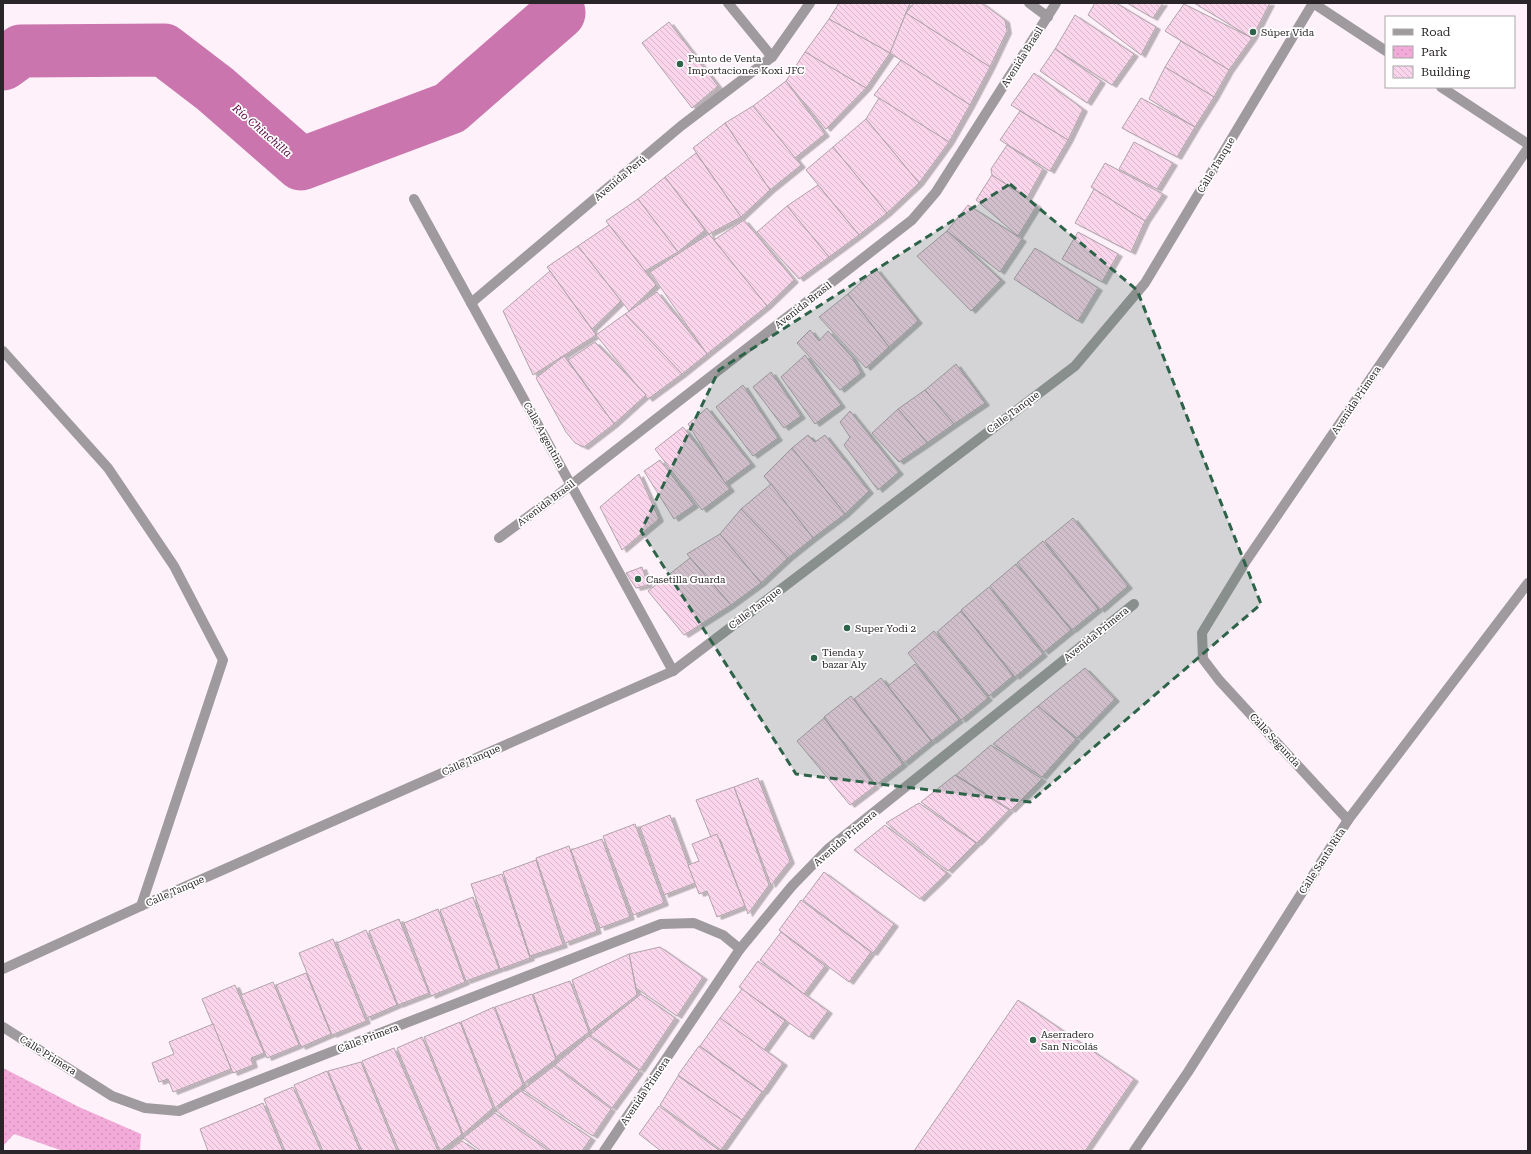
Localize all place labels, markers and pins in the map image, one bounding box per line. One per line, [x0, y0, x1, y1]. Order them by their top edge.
marker: Súper Vida [1248, 27, 1258, 37]
place label: Súper Vida [1261, 27, 1315, 38]
place label: Punto de Venta Importaciones Koxi JFC [688, 53, 804, 76]
marker: Punto de Venta Importaciones Koxi JFC [675, 59, 685, 69]
marker: Casetilla Guarda [633, 574, 643, 584]
place label: Casetilla Guarda [646, 574, 726, 585]
marker: Super Yodi 2 [842, 623, 852, 633]
place label: Super Yodi 2 [855, 623, 916, 634]
place label: Tienda y bazar Aly [822, 647, 867, 670]
marker: Tienda y bazar Aly [809, 653, 819, 663]
place label: Aserradero San Nicolás [1041, 1029, 1098, 1052]
marker: Aserradero San Nicolás [1028, 1035, 1038, 1045]

